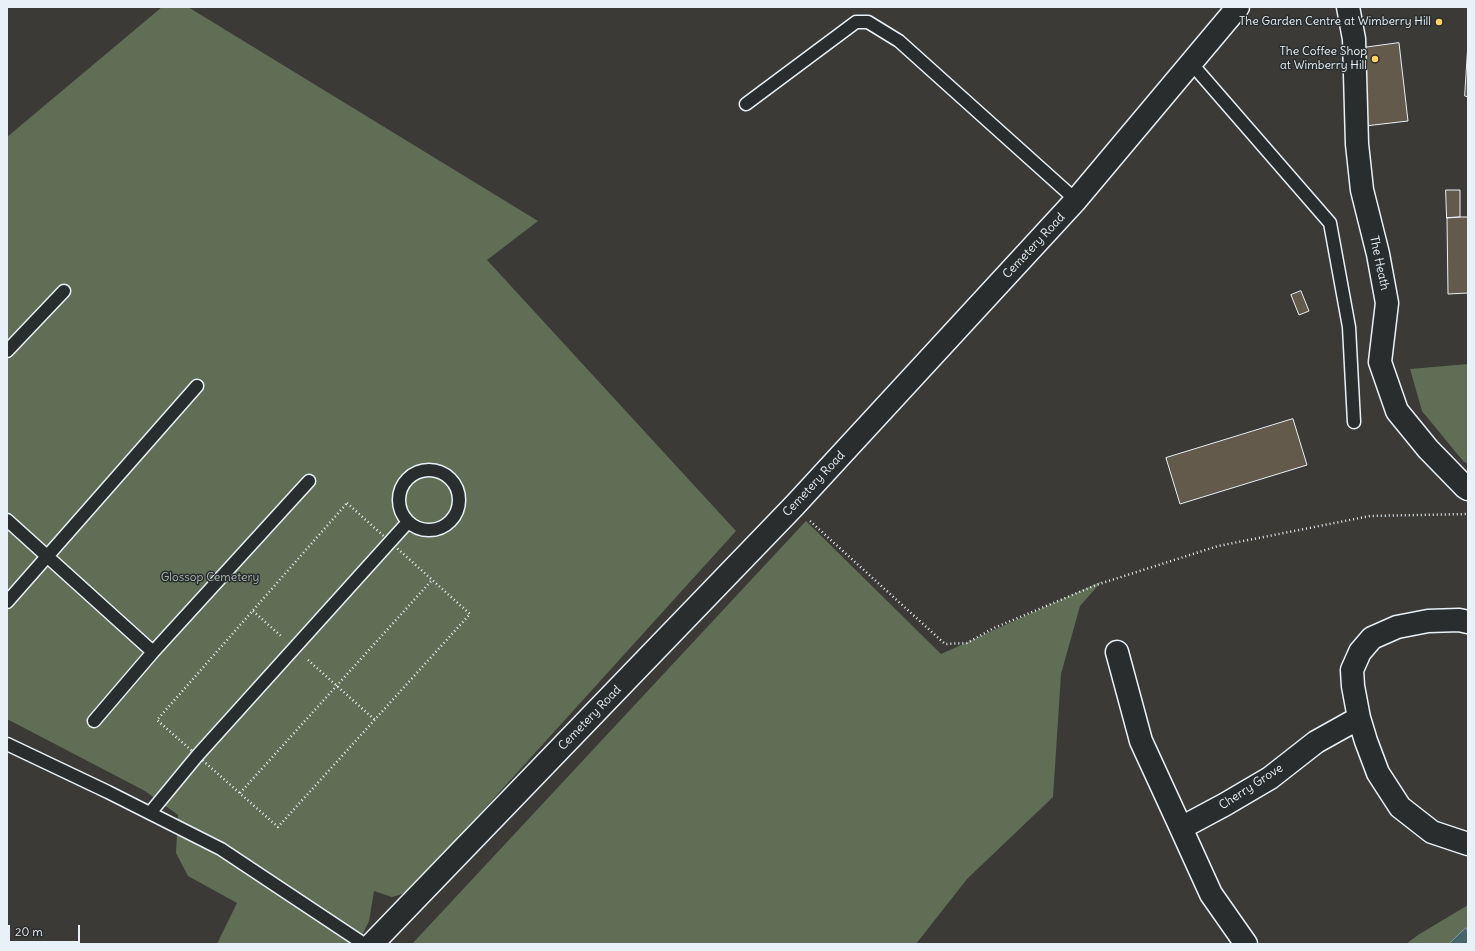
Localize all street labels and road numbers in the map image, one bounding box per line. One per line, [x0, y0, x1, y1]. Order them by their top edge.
street label: Cemetery Road [1000, 210, 1068, 282]
street label: The Heath [1366, 234, 1392, 292]
street label: Cemetery Road [780, 448, 848, 520]
street label: Cemetery Road [556, 683, 624, 753]
street label: Cherry Grove [1216, 761, 1286, 813]

